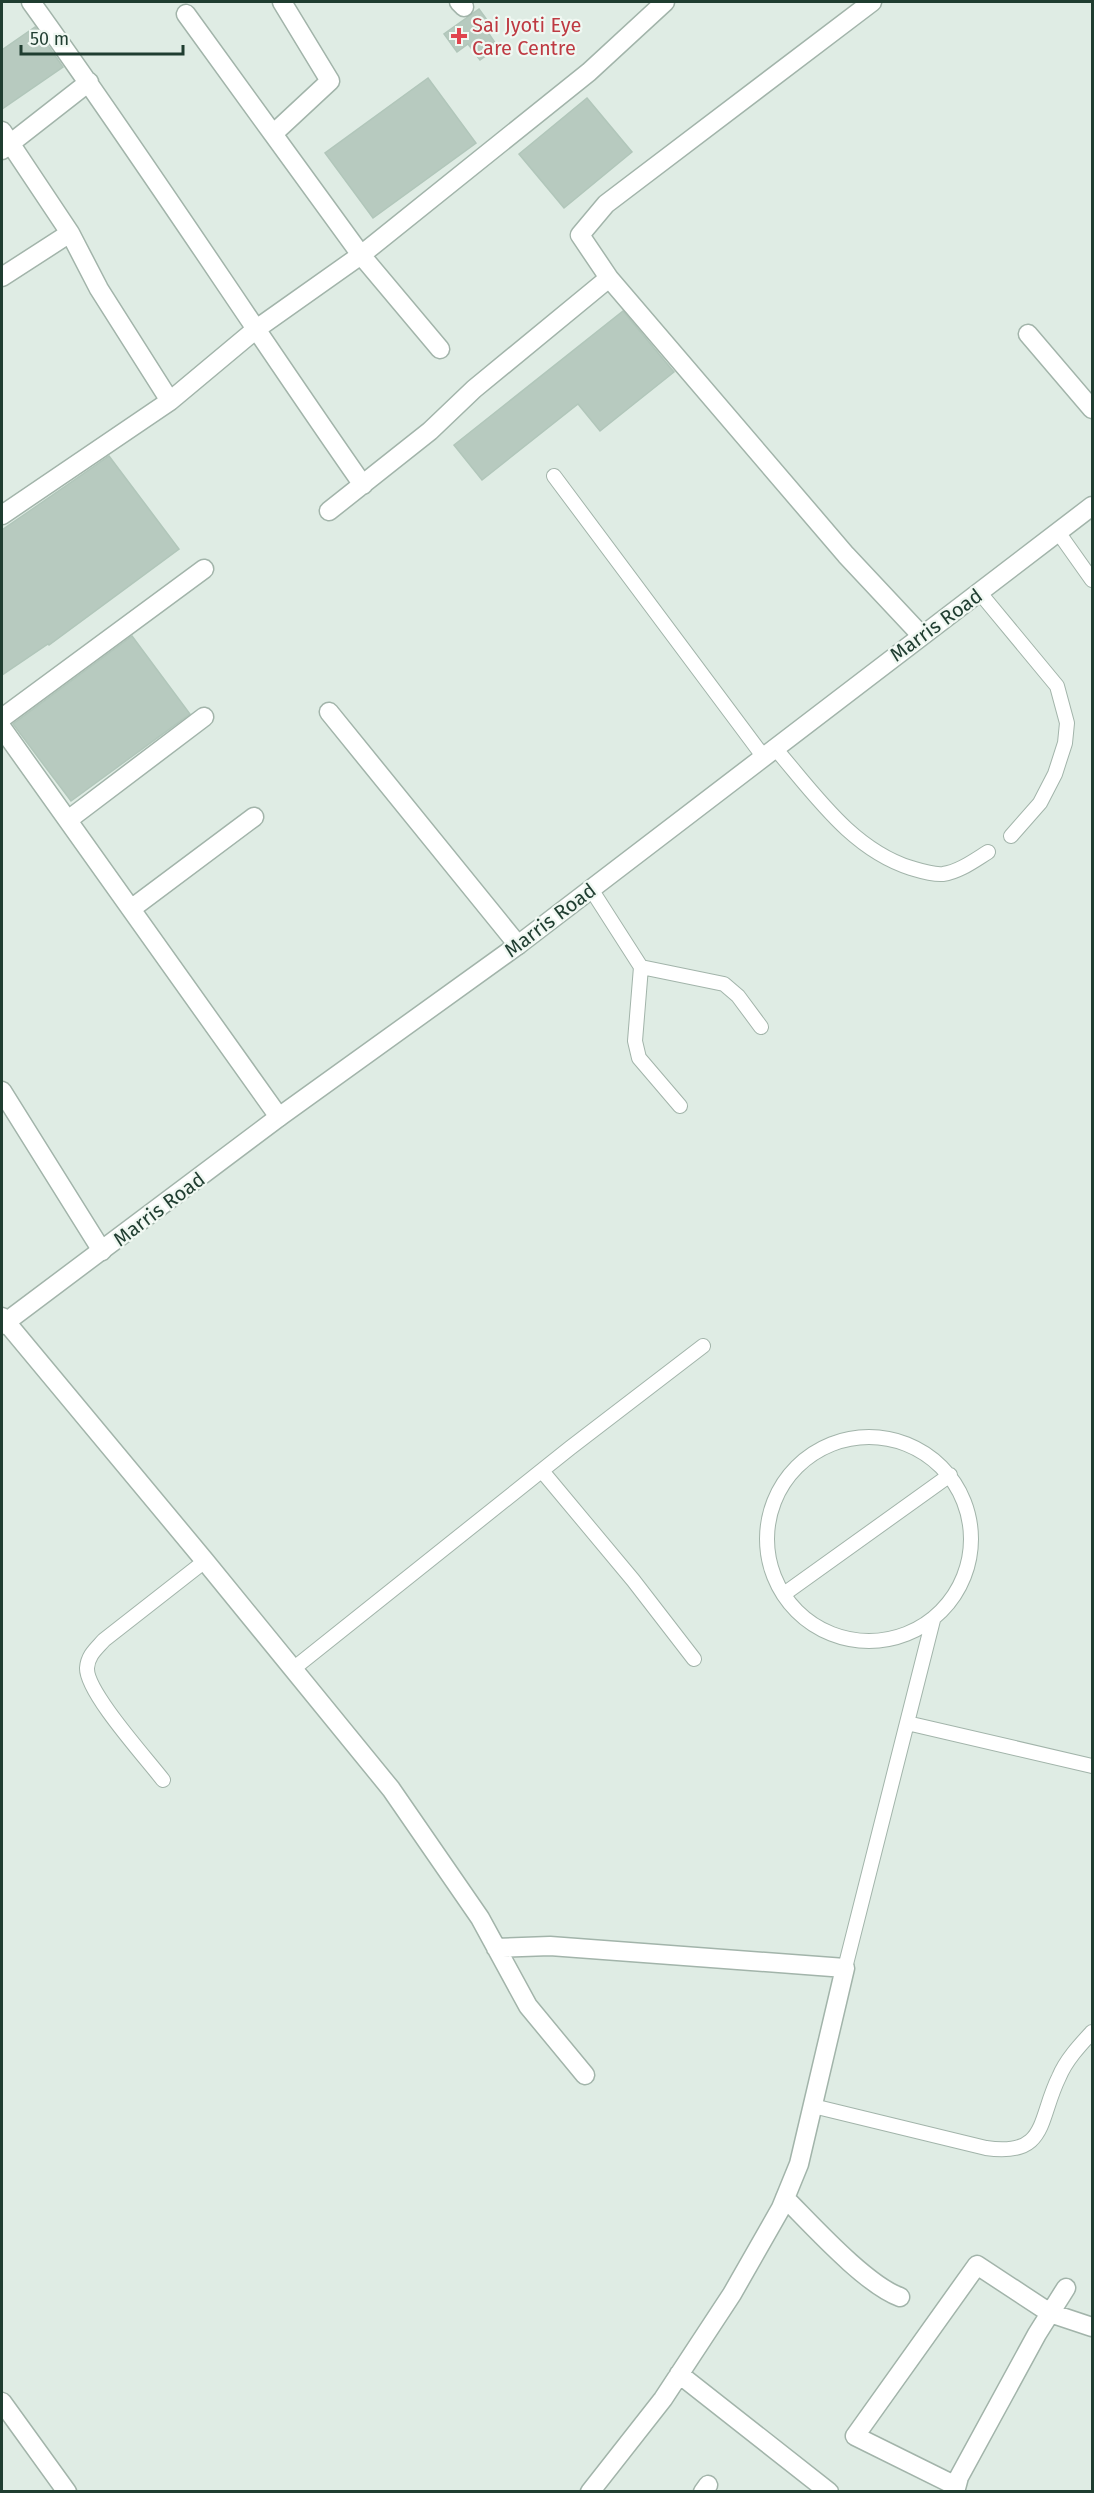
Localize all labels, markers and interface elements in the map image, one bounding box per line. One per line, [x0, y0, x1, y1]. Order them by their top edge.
place label: Sai Jyoti Eye Care Centre [472, 13, 581, 60]
scale bar [21, 18, 183, 56]
marker: Sai Jyoti Eye Care Centre [450, 27, 468, 45]
text: 50 m [30, 28, 69, 50]
street label: Marris Road [885, 583, 987, 667]
street label: Marris Road [500, 878, 600, 962]
street label: Marris Road [109, 1167, 209, 1251]

